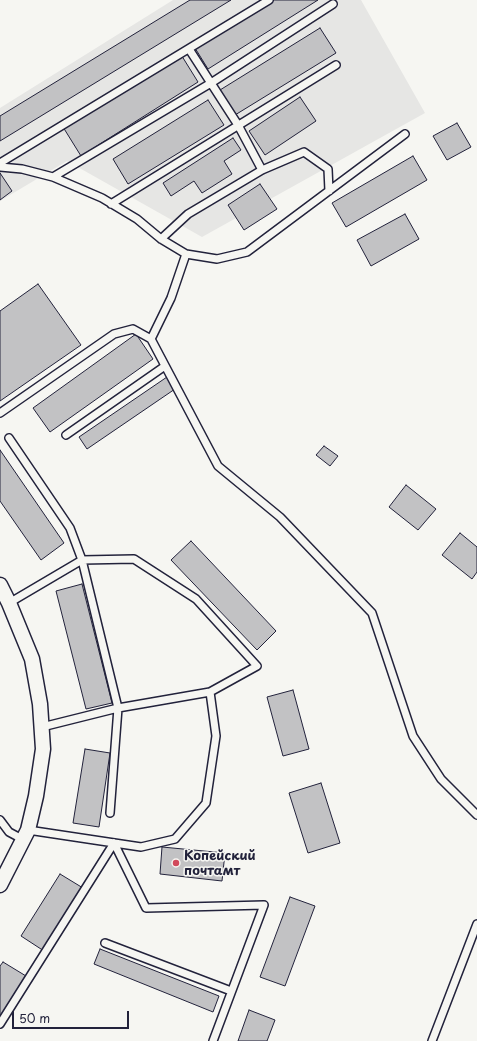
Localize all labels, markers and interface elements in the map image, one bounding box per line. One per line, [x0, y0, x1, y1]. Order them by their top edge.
place label: Копейский почтамт [184, 848, 256, 879]
marker: Копейский почтамт [171, 858, 181, 868]
scale bar [14, 1003, 131, 1029]
text: 50 m [19, 1009, 50, 1027]

